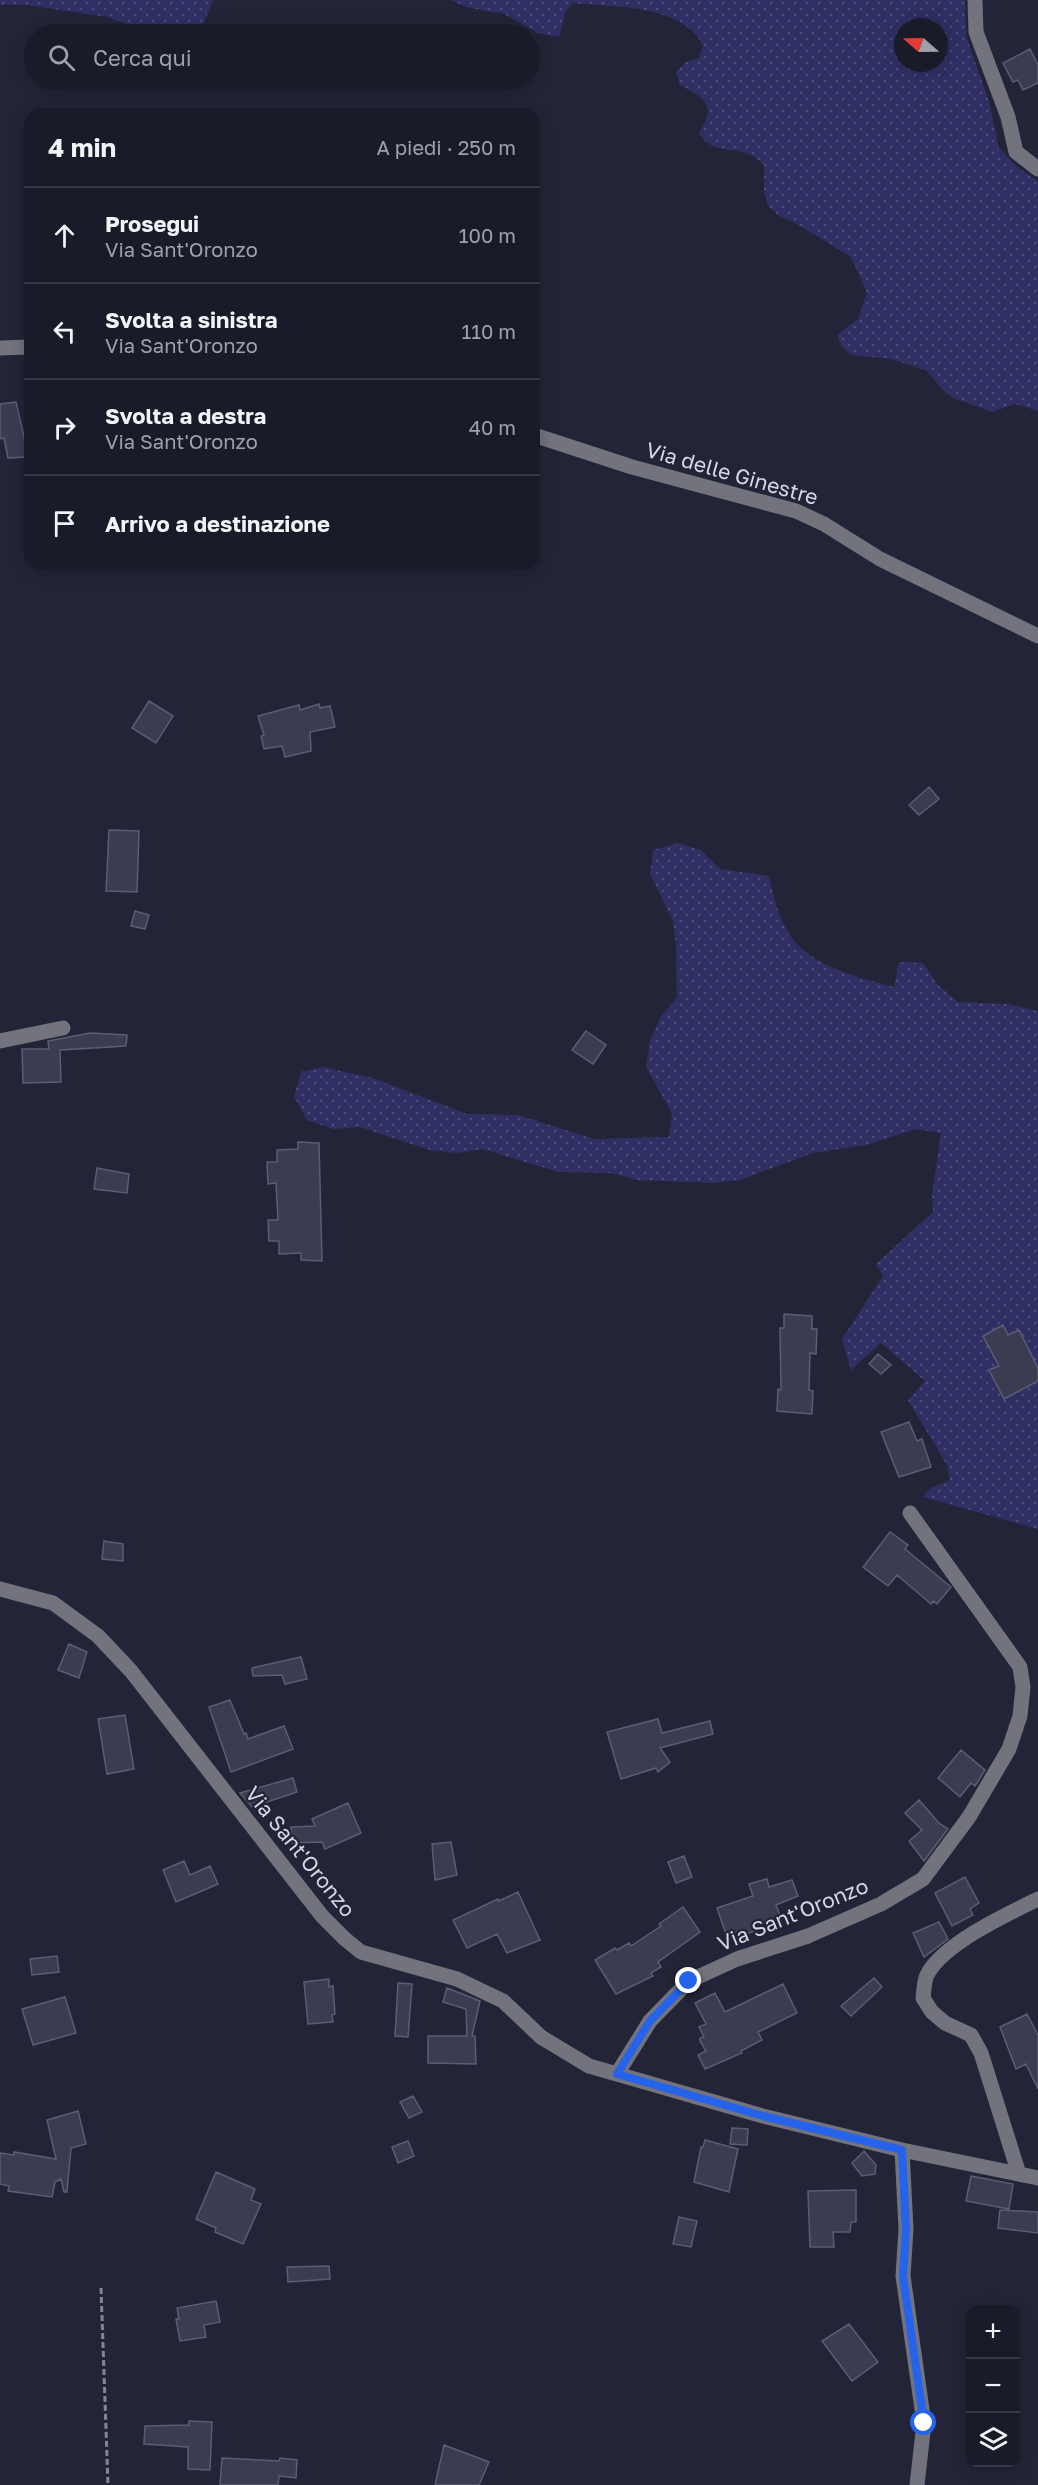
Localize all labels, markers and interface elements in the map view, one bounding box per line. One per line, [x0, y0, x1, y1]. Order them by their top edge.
north arrow [894, 18, 948, 72]
search box [24, 24, 540, 90]
icon: search [45, 41, 78, 74]
text: Cerca qui [93, 44, 192, 71]
text: 4 min [48, 132, 116, 163]
text: A piedi · 250 m [376, 135, 516, 159]
text: Prosegui [105, 210, 199, 237]
icon: ahead [48, 219, 81, 252]
text: 100 m [459, 223, 516, 247]
text: Via Sant'Oronzo [105, 237, 258, 261]
text: Svolta a sinistra [105, 306, 277, 333]
icon: left [48, 315, 81, 348]
text: 110 m [462, 319, 516, 343]
text: Via Sant'Oronzo [105, 333, 258, 357]
text: Svolta a destra [105, 402, 266, 429]
icon: right [48, 411, 81, 444]
text: 40 m [469, 415, 516, 439]
text: Via Sant'Oronzo [105, 429, 258, 453]
street label: Via delle Ginestre [643, 436, 821, 510]
icon: arrive [48, 507, 81, 540]
text: Arrivo a destinazione [105, 510, 330, 537]
street label: Via Sant'Oronzo [240, 1781, 361, 1922]
street label: Via Sant'Oronzo [713, 1872, 872, 1956]
route end [675, 1967, 701, 1993]
map controls [966, 2305, 1020, 2467]
button: + [966, 2305, 1020, 2359]
button: − [966, 2359, 1020, 2413]
route start [910, 2409, 936, 2435]
button: layers [966, 2413, 1020, 2467]

